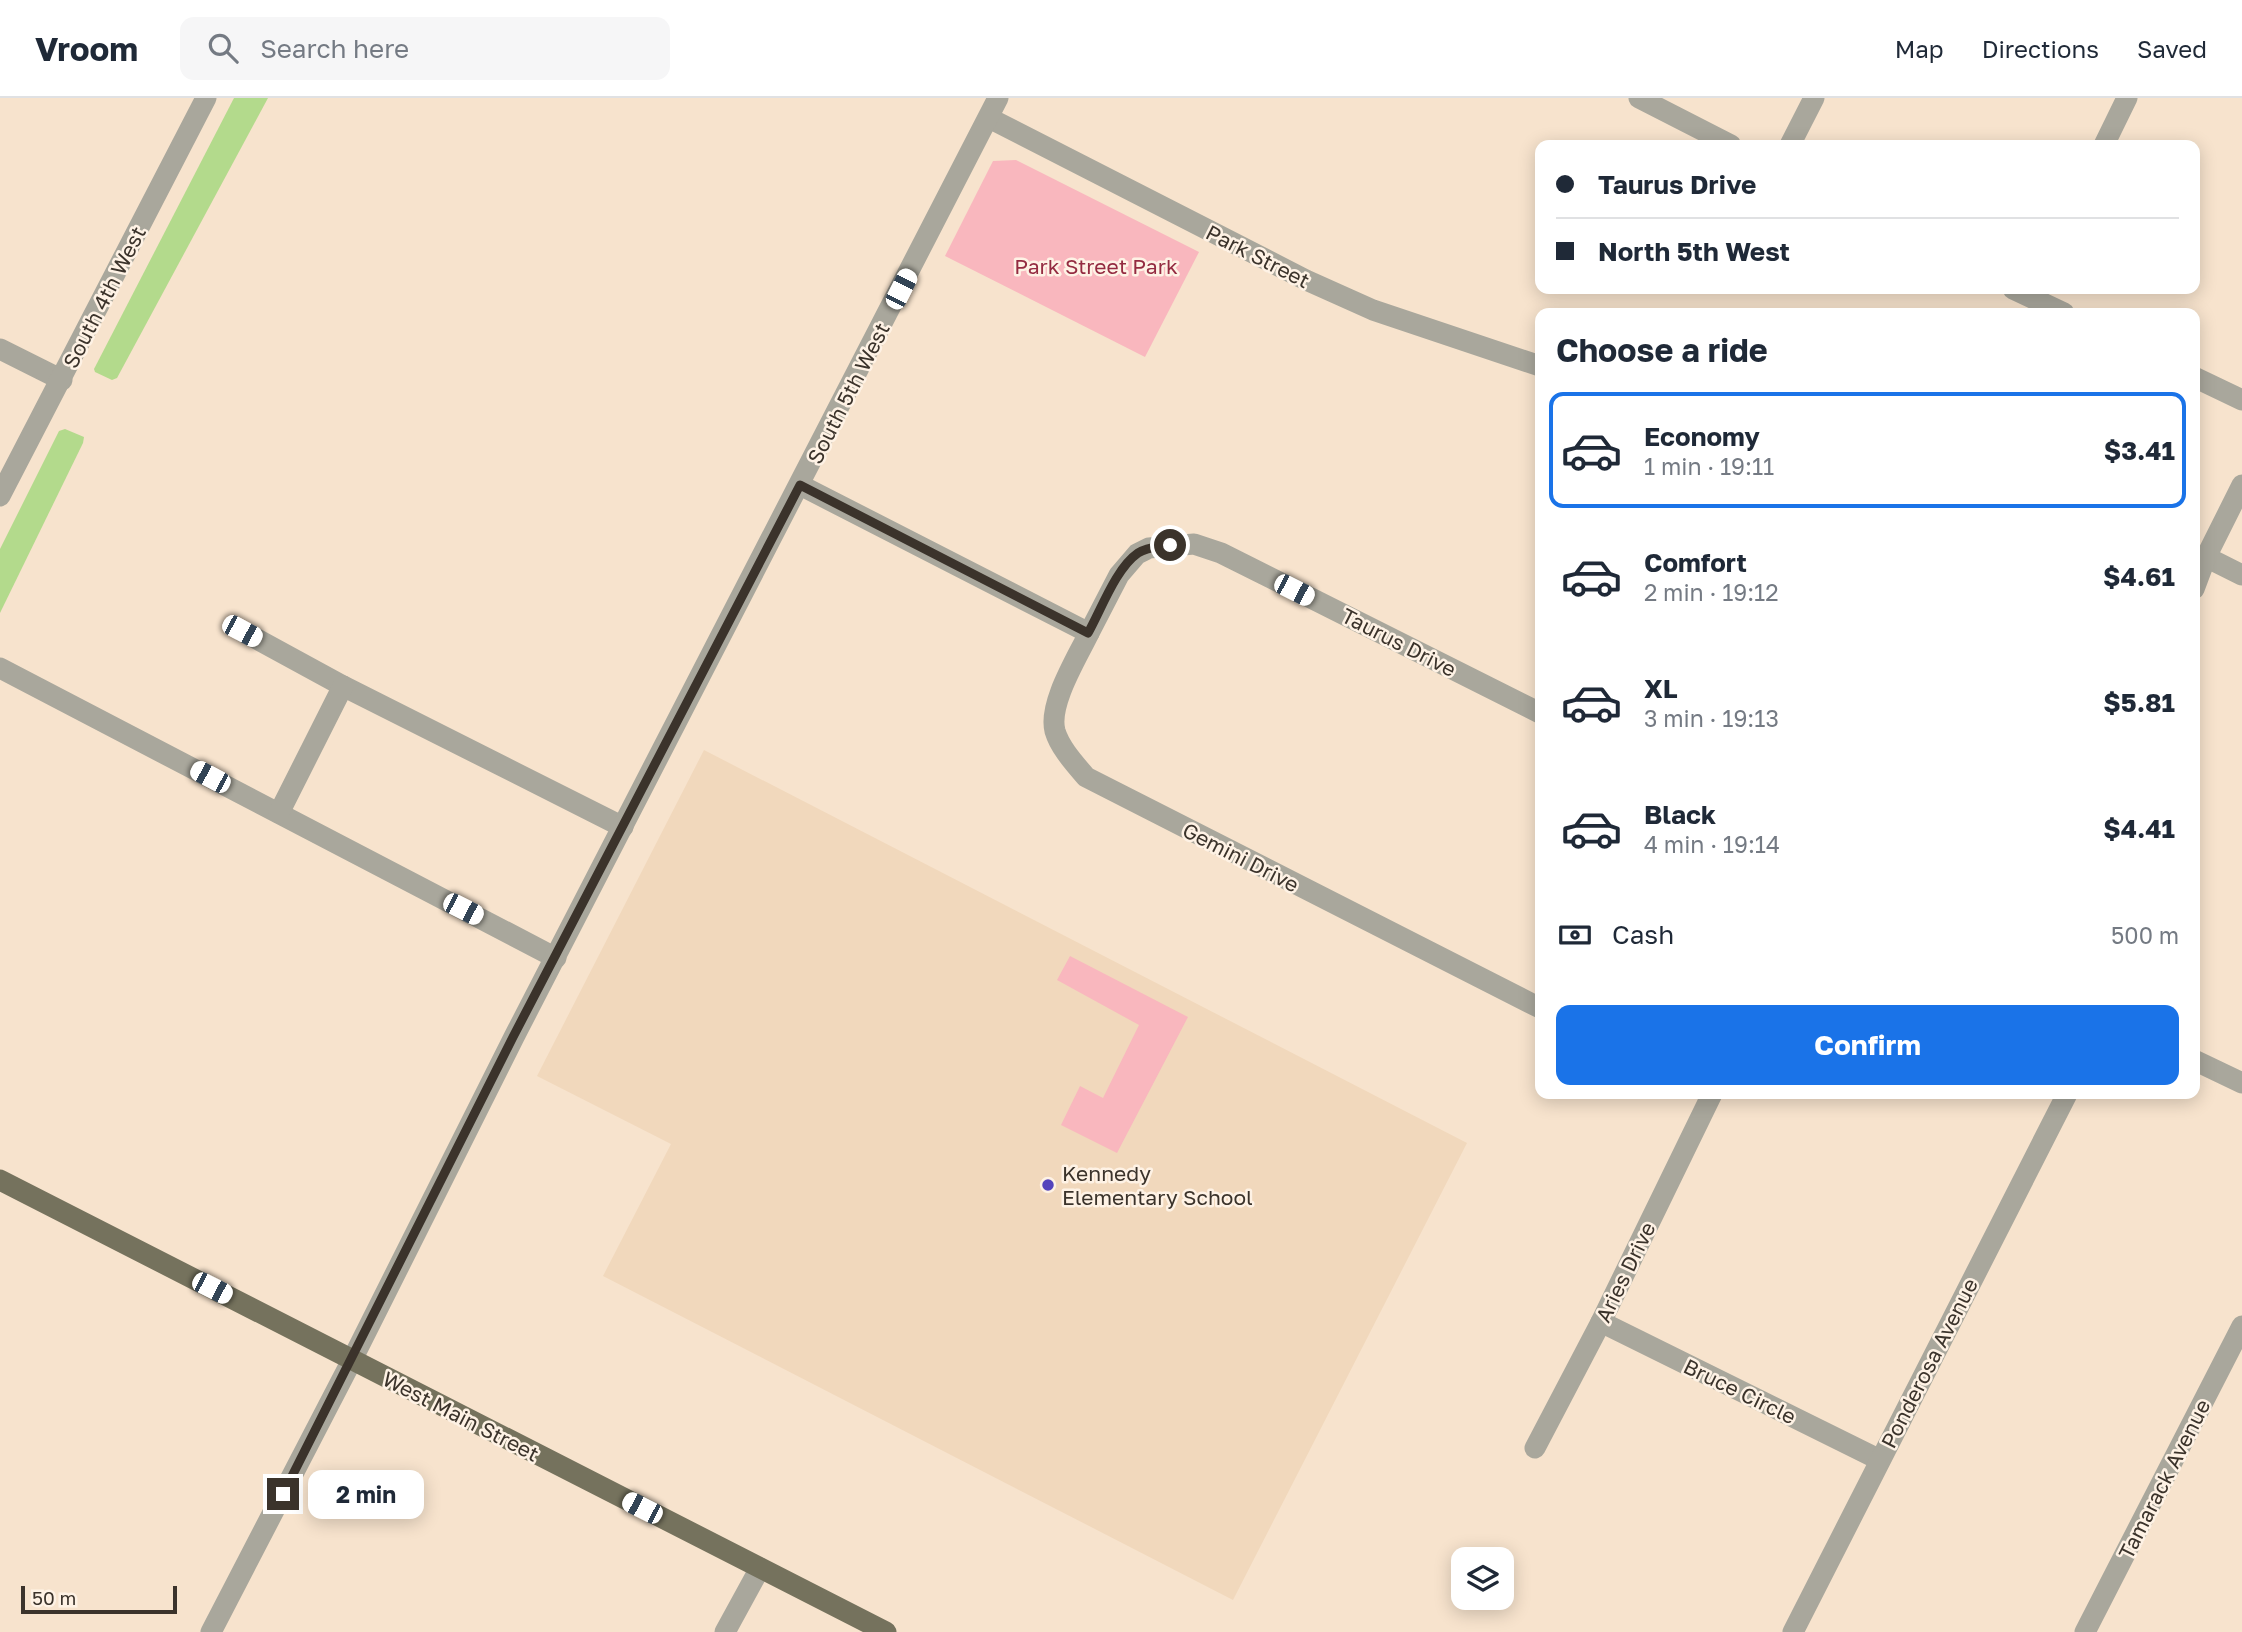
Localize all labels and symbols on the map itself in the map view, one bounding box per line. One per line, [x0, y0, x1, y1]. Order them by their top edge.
street label: Park Street [1202, 219, 1314, 293]
street label: South 4th West [57, 222, 151, 372]
park label: Park Street Park [1014, 253, 1178, 279]
car [883, 266, 920, 312]
street label: South 5th West [801, 318, 895, 468]
route start [1154, 529, 1186, 561]
car [1271, 571, 1318, 609]
street label: Taurus Drive [1337, 602, 1461, 682]
car [219, 612, 266, 650]
car [187, 758, 234, 796]
street label: Gemini Drive [1179, 817, 1303, 897]
car [440, 890, 487, 928]
place label: Kennedy Elementary School [1062, 1160, 1253, 1210]
marker: Kennedy Elementary School [1040, 1177, 1056, 1193]
street label: Aries Drive [1590, 1218, 1660, 1326]
car [189, 1269, 236, 1307]
street label: Ponderosa Avenue [1875, 1274, 1983, 1452]
street label: Bruce Circle [1680, 1353, 1800, 1429]
street label: West Main Street [378, 1365, 544, 1467]
street label: Tamarack Avenue [2112, 1395, 2216, 1563]
callout: 2 min [308, 1470, 423, 1518]
route end [267, 1478, 299, 1510]
car [619, 1489, 666, 1527]
scale bar [21, 1583, 177, 1615]

